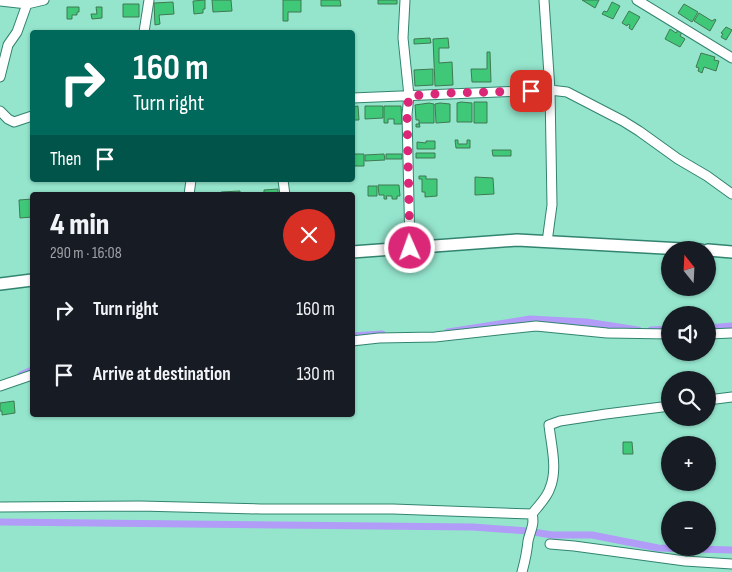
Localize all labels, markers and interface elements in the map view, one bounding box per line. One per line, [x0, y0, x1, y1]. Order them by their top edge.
text: 160 m [133, 47, 209, 90]
icon: right [50, 50, 115, 115]
pin [510, 70, 552, 112]
icon: arrive [517, 77, 545, 105]
text: Turn right [133, 90, 204, 117]
icon: arrive [91, 145, 119, 173]
text: Then [50, 148, 81, 171]
text: 4 min [50, 207, 109, 243]
button: close [283, 209, 335, 261]
position arrow [383, 221, 435, 273]
north arrow [661, 241, 716, 296]
map controls [661, 241, 716, 556]
text: 290 m · 16:08 [50, 244, 122, 263]
icon: right [50, 296, 78, 324]
text: Turn right [93, 298, 158, 321]
text: 160 m [296, 298, 335, 321]
button: sound [661, 306, 716, 361]
icon: arrive [50, 361, 78, 389]
text: Arrive at destination [93, 363, 231, 386]
text: 130 m [297, 363, 335, 386]
button: search [661, 371, 716, 426]
button: + [661, 436, 716, 491]
button: − [661, 501, 716, 556]

